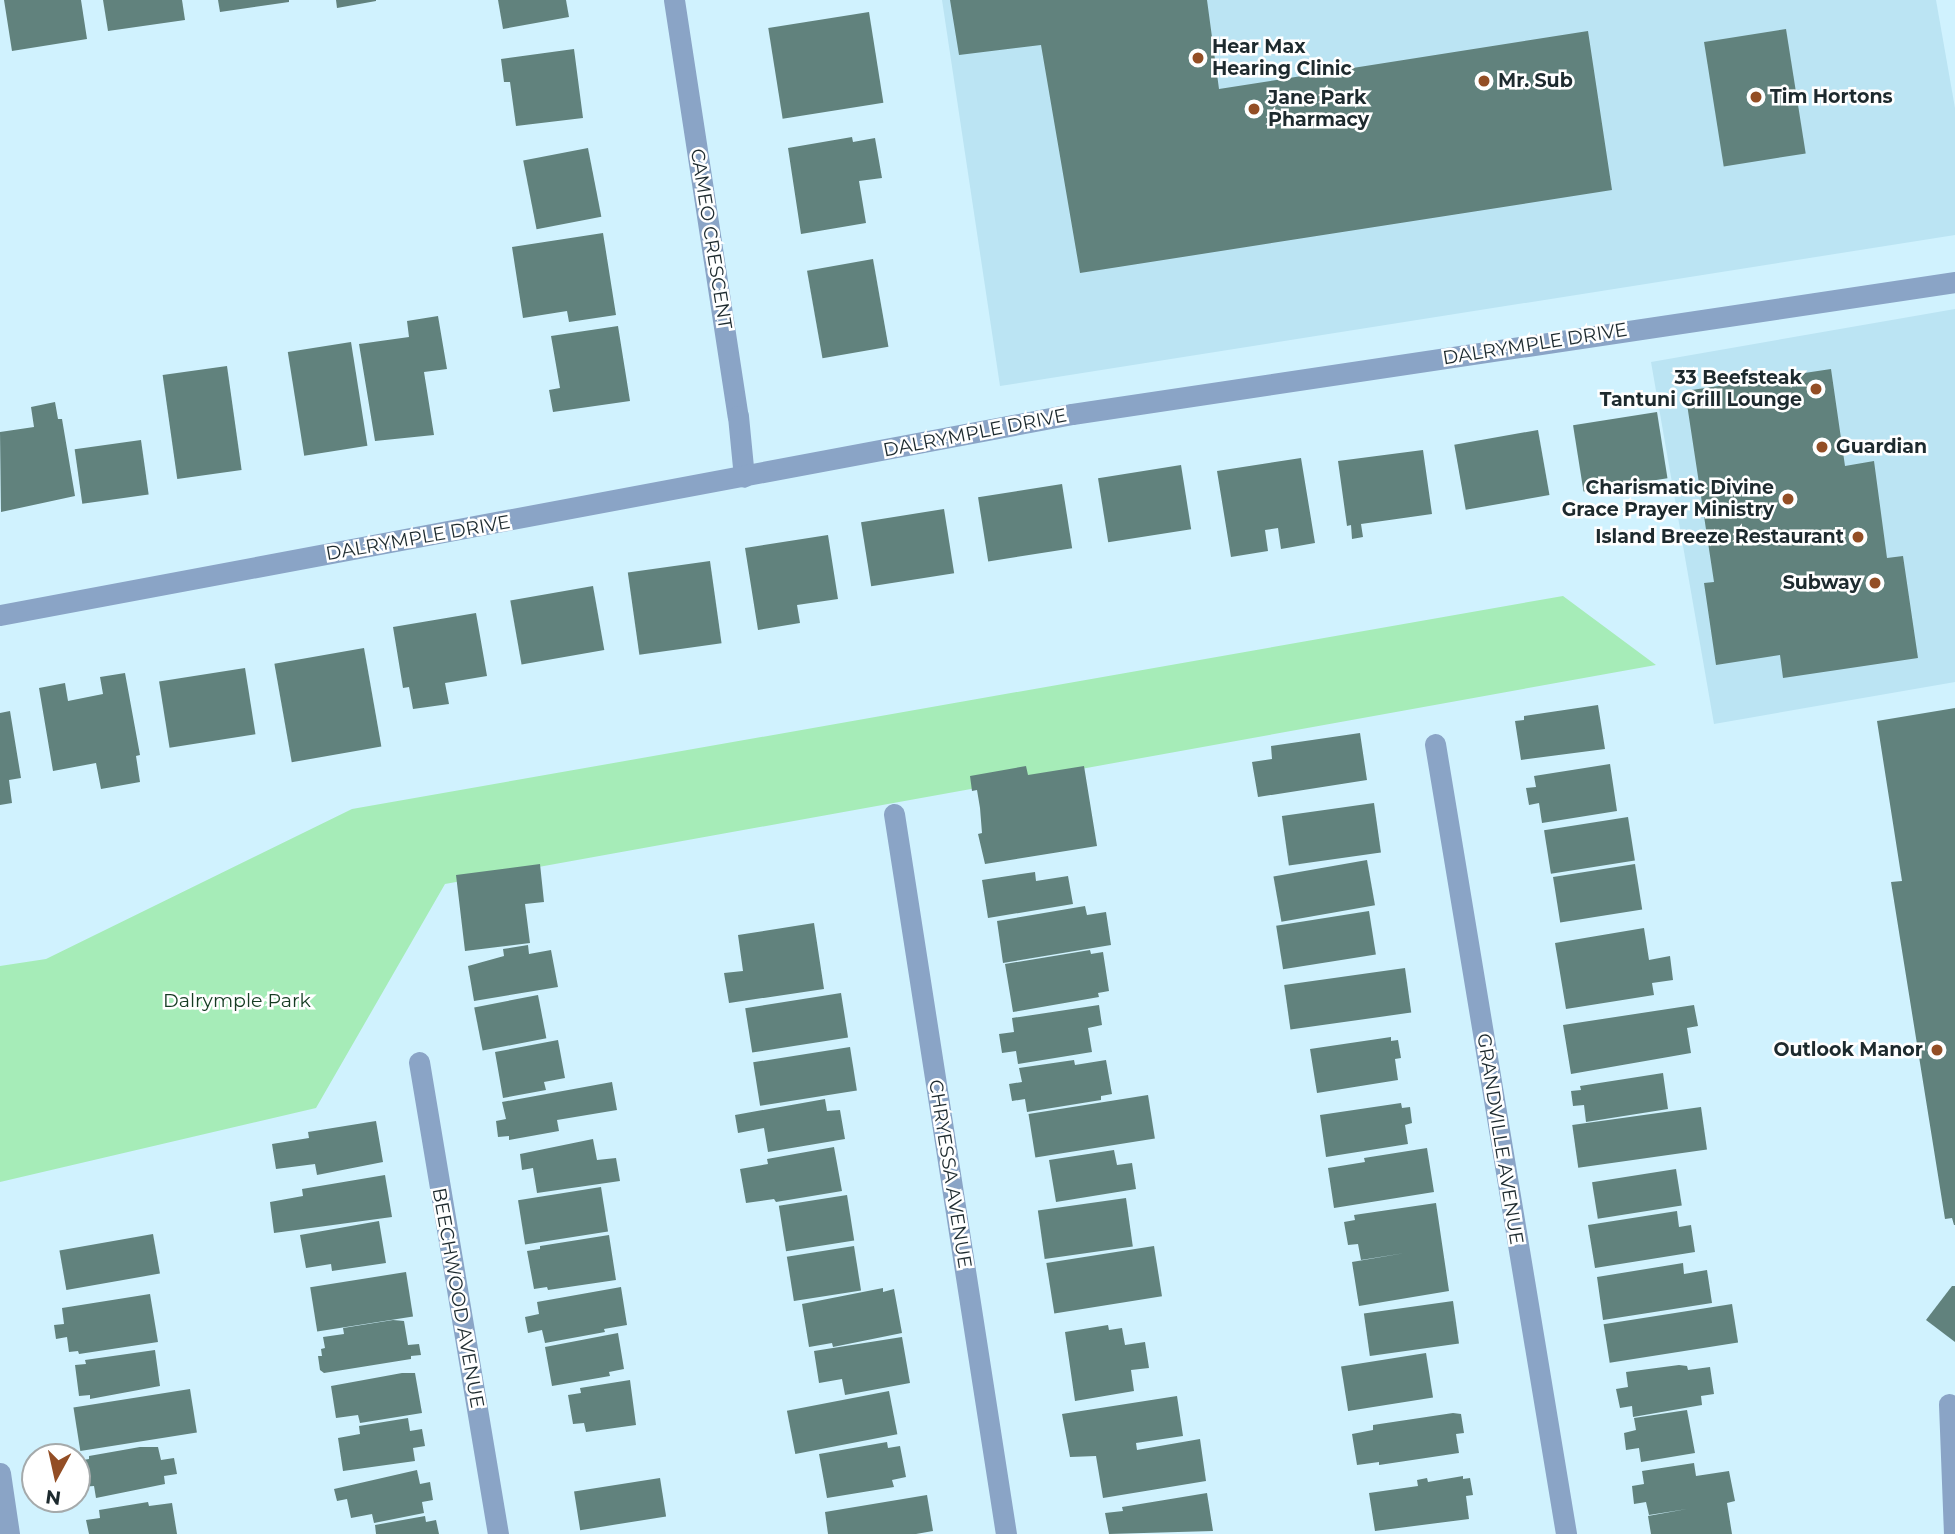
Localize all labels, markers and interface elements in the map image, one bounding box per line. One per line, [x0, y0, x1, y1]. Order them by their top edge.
place label: Hear Max Hearing Clinic [1212, 36, 1352, 80]
marker: Hear Max Hearing Clinic [1190, 50, 1206, 66]
place label: Mr. Sub [1498, 70, 1573, 92]
marker: Mr. Sub [1476, 73, 1492, 89]
place label: Tim Hortons [1770, 86, 1893, 108]
place label: Jane Park Pharmacy [1268, 87, 1369, 131]
marker: Tim Hortons [1748, 89, 1764, 105]
marker: Jane Park Pharmacy [1246, 101, 1262, 117]
street label: CAMEO CRESCENT [685, 147, 737, 331]
street label: DALRYMPLE DRIVE [1441, 318, 1629, 370]
place label: 33 Beefsteak Tantuni Grill Lounge [1600, 367, 1802, 411]
marker: 33 Beefsteak Tantuni Grill Lounge [1808, 381, 1824, 397]
street label: DALRYMPLE DRIVE [881, 404, 1069, 462]
place label: Guardian [1836, 436, 1927, 458]
marker: Guardian [1814, 439, 1830, 455]
place label: Charismatic Divine Grace Prayer Ministry [1562, 477, 1774, 521]
marker: Charismatic Divine Grace Prayer Ministry [1780, 491, 1796, 507]
street label: DALRYMPLE DRIVE [324, 511, 512, 565]
place label: Island Breeze Restaurant [1595, 526, 1844, 548]
marker: Island Breeze Restaurant [1850, 529, 1866, 545]
place label: Subway [1783, 572, 1861, 594]
marker: Subway [1867, 575, 1883, 591]
park label: Dalrymple Park [163, 990, 311, 1012]
street label: GRANDVILLE AVENUE [1472, 1032, 1528, 1246]
place label: Outlook Manor [1774, 1039, 1923, 1061]
marker: Outlook Manor [1929, 1042, 1945, 1058]
street label: CHRYESSA AVENUE [924, 1078, 976, 1270]
street label: BEECHWOOD AVENUE [427, 1186, 489, 1410]
north arrow [21, 1443, 91, 1513]
text: N [44, 1485, 62, 1510]

